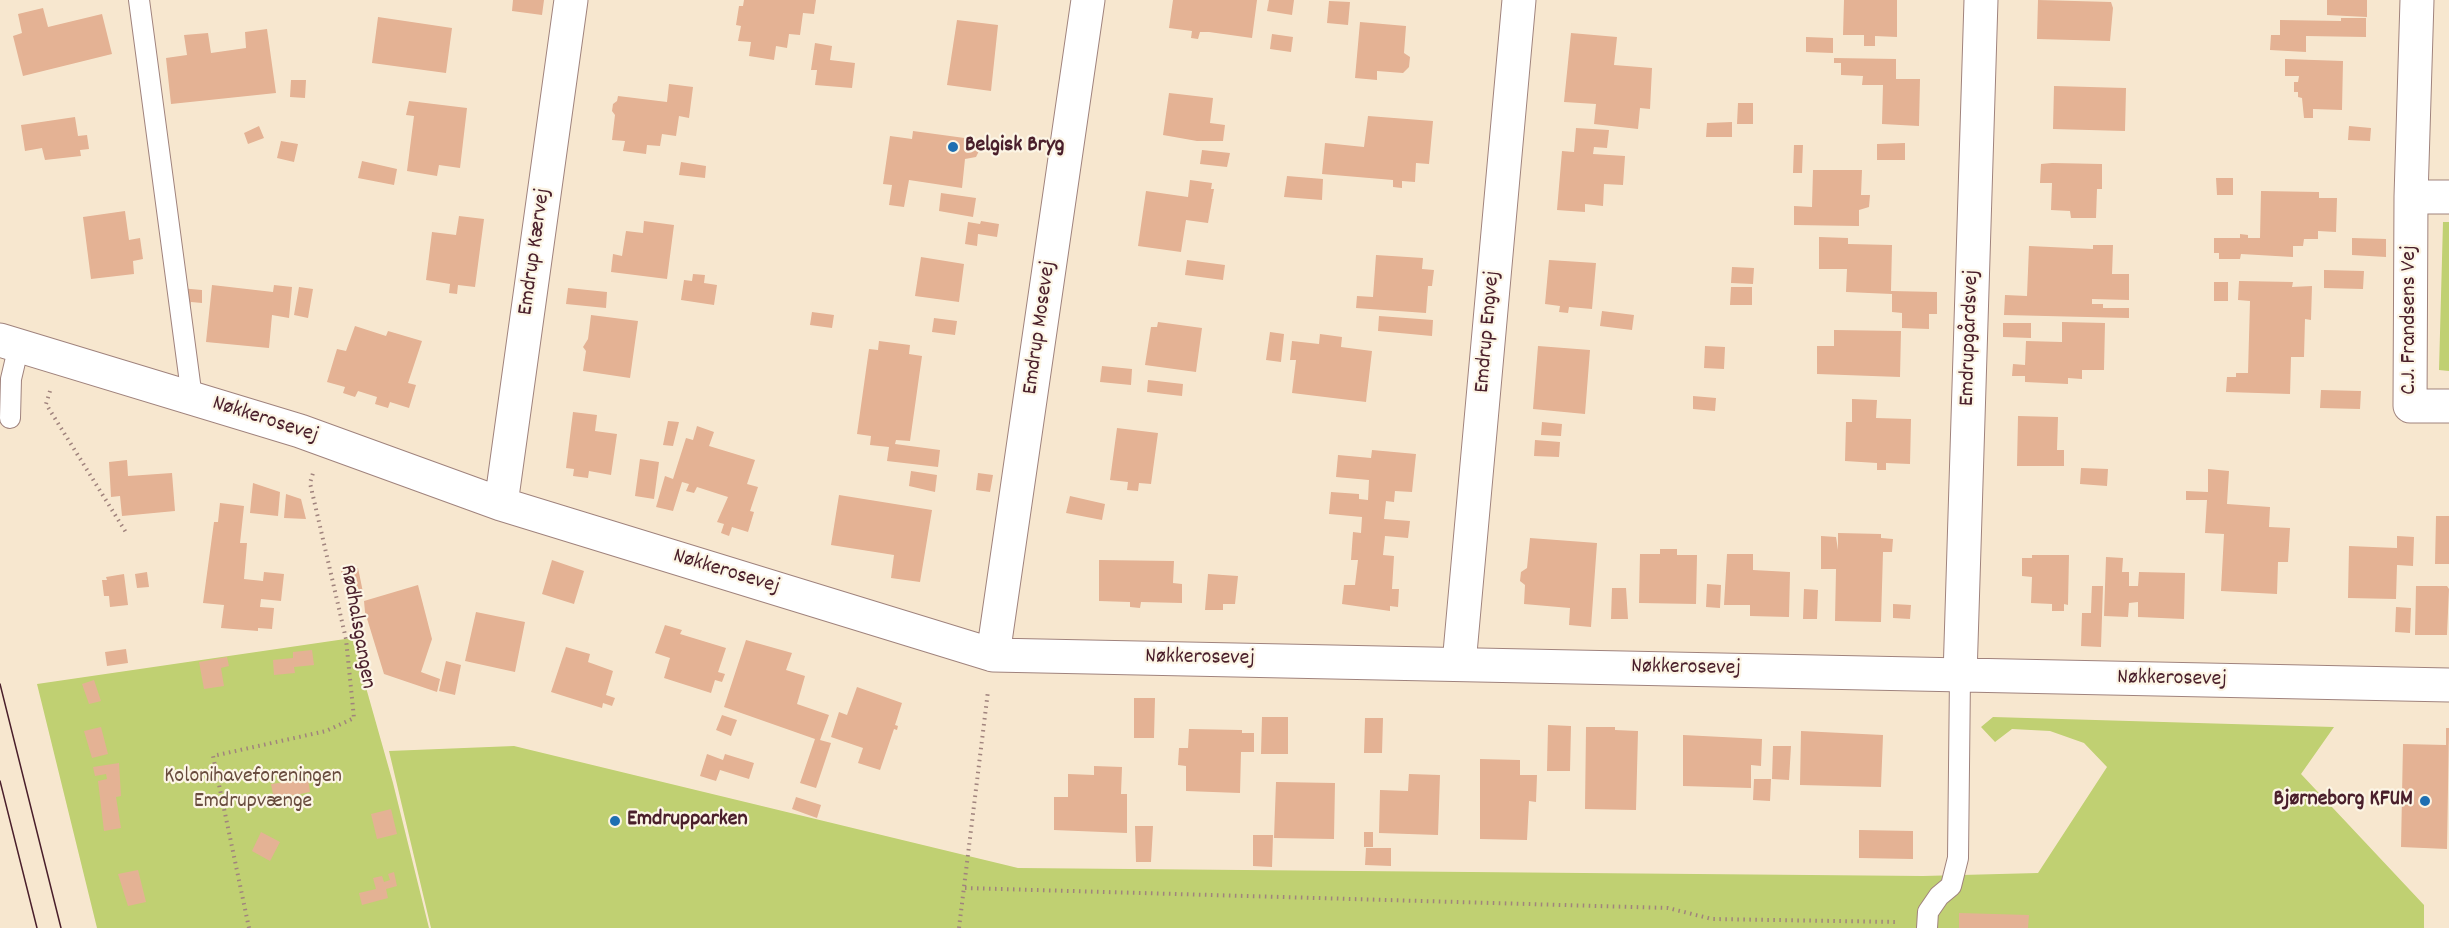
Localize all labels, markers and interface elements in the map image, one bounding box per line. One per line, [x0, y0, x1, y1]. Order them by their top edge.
place label: Belgisk Bryg [965, 134, 1064, 160]
marker: Belgisk Bryg [946, 140, 960, 154]
street label: Emdrup Kærvej [514, 187, 558, 317]
street label: C.J. Frandsens Vej [2398, 245, 2424, 395]
street label: Emdrup Mosevej [1019, 260, 1063, 396]
street label: Emdrupgårdsvej [1955, 269, 1987, 407]
street label: Emdrup Engvej [1471, 270, 1507, 394]
street label: Nøkkerosevej [209, 391, 321, 451]
street label: Nøkkerosevej [670, 544, 782, 602]
street label: Rødhalsgangen [332, 563, 380, 691]
street label: Nøkkerosevej [1145, 645, 1255, 673]
street label: Nøkkerosevej [1631, 655, 1741, 683]
street label: Nøkkerosevej [2117, 666, 2227, 694]
park label: Kolonihaveforeningen Emdrupvænge [164, 765, 342, 816]
place label: Bjørneborg KFUM [2273, 788, 2413, 814]
marker: Bjørneborg KFUM [2418, 794, 2432, 808]
place label: Emdrupparken [627, 808, 748, 834]
marker: Emdrupparken [608, 814, 622, 828]

